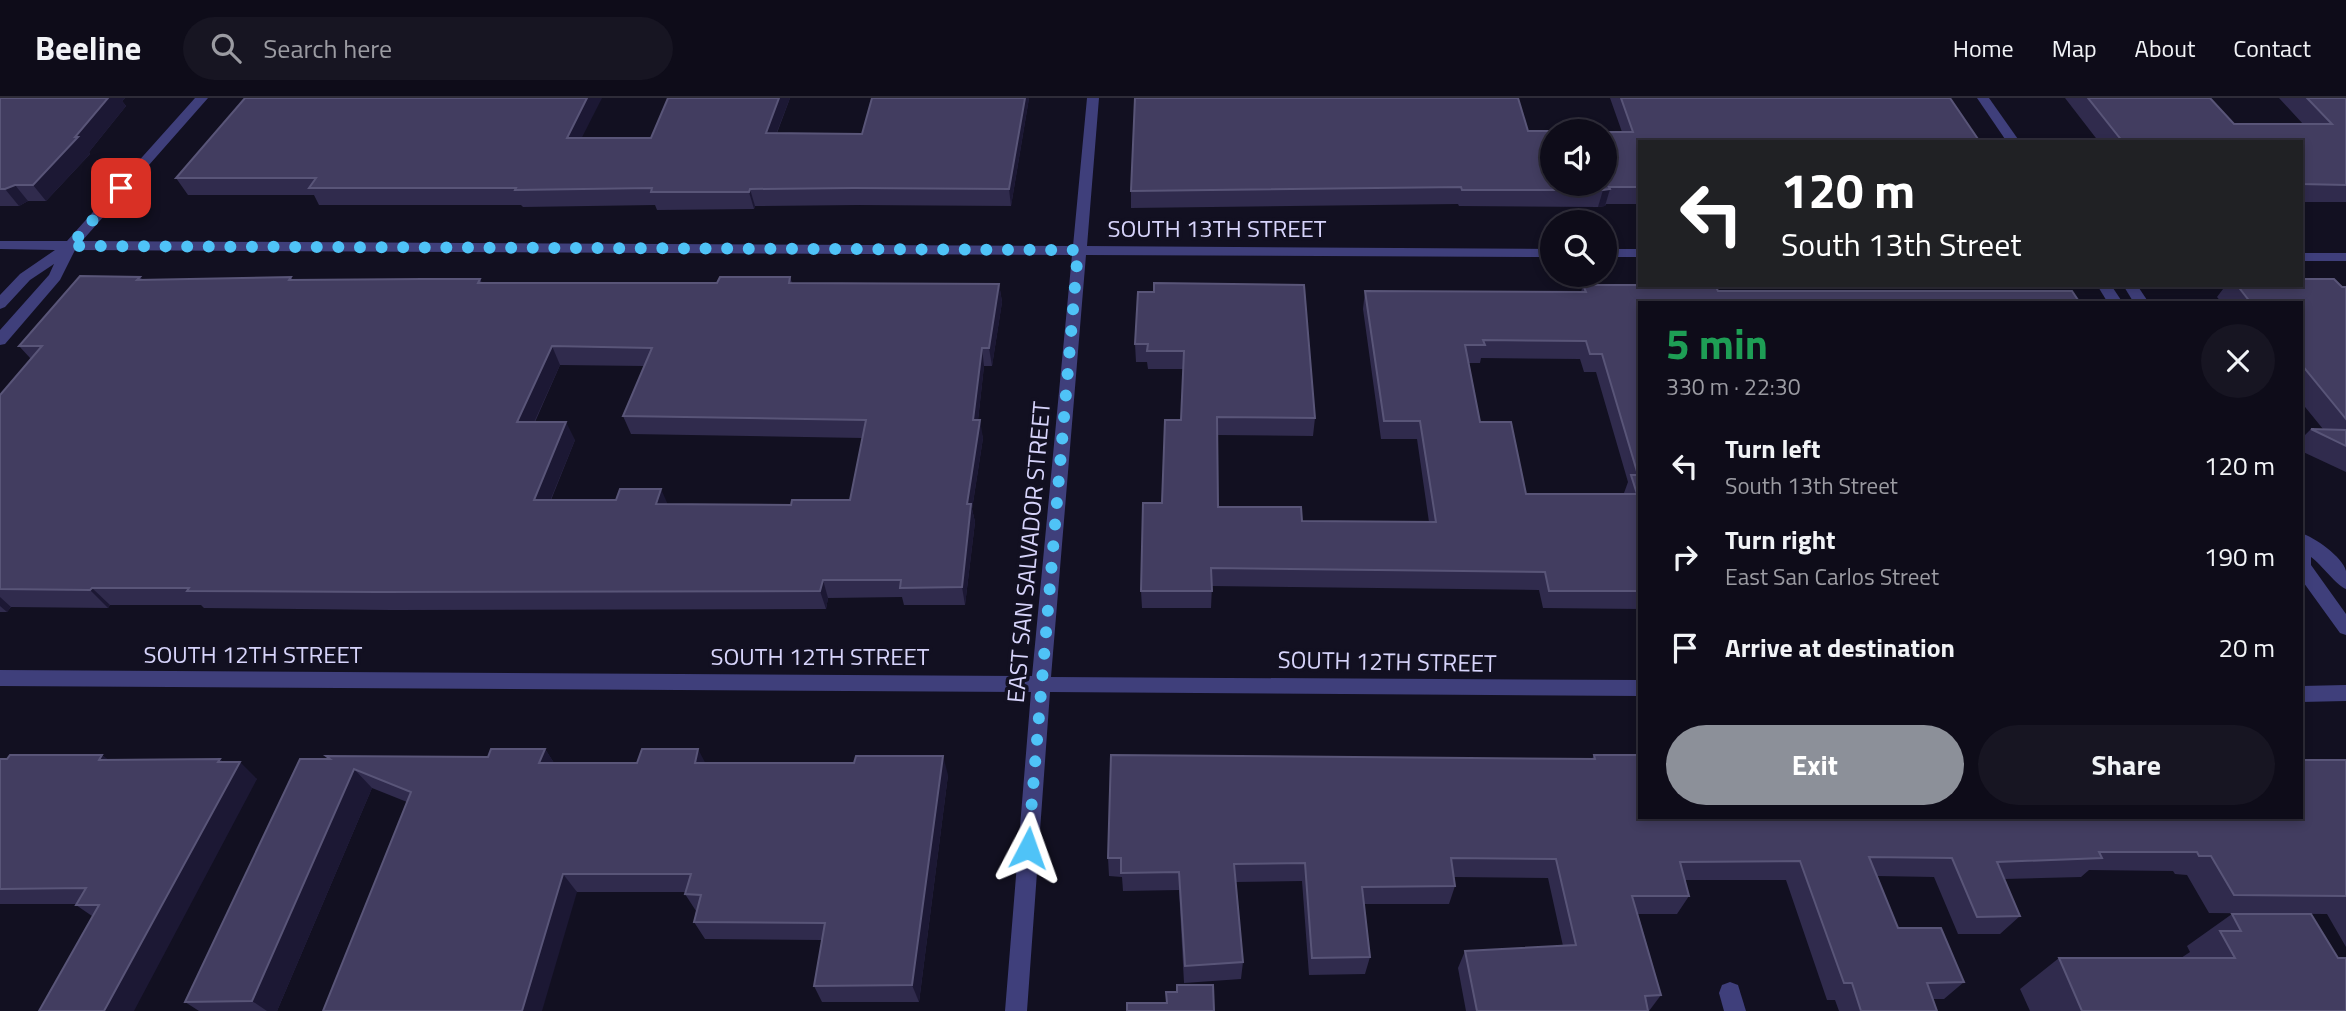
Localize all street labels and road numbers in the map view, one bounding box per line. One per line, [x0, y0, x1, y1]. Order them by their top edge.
street label: SOUTH 13TH STREET [1108, 210, 1327, 246]
street label: EAST SAN SALVADOR STREET [997, 399, 1059, 704]
street label: SOUTH 12TH STREET [144, 636, 363, 672]
street label: SOUTH 12TH STREET [711, 638, 930, 674]
street label: SOUTH 12TH STREET [1277, 641, 1497, 681]

